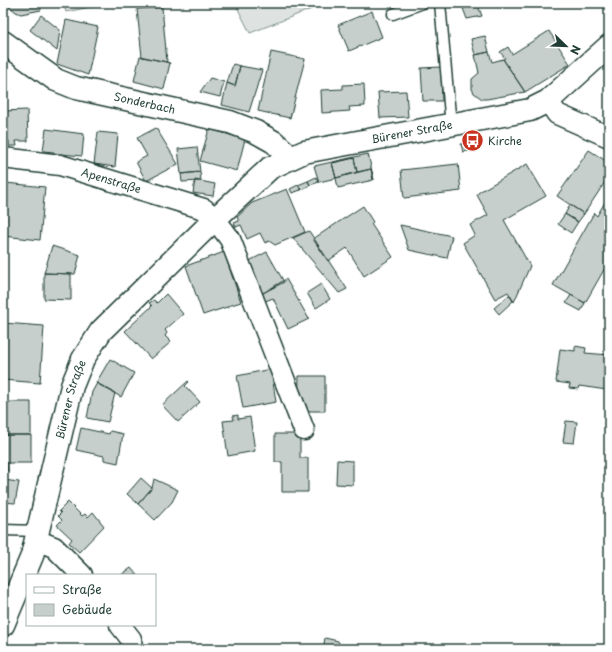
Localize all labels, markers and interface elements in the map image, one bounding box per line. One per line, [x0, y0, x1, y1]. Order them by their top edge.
north arrow [546, 26, 586, 66]
text: N [566, 43, 585, 58]
street label: Sonderbach [112, 88, 177, 118]
street label: Bürener Straße [370, 116, 454, 147]
bus stop icon: Kirche [460, 128, 486, 154]
place label: Kirche [488, 132, 522, 149]
street label: Apenstraße [79, 163, 144, 197]
street label: Bürener Straße [51, 357, 90, 441]
legend [26, 574, 156, 626]
text: Straße [62, 580, 102, 598]
text: Gebäude [62, 600, 112, 618]

